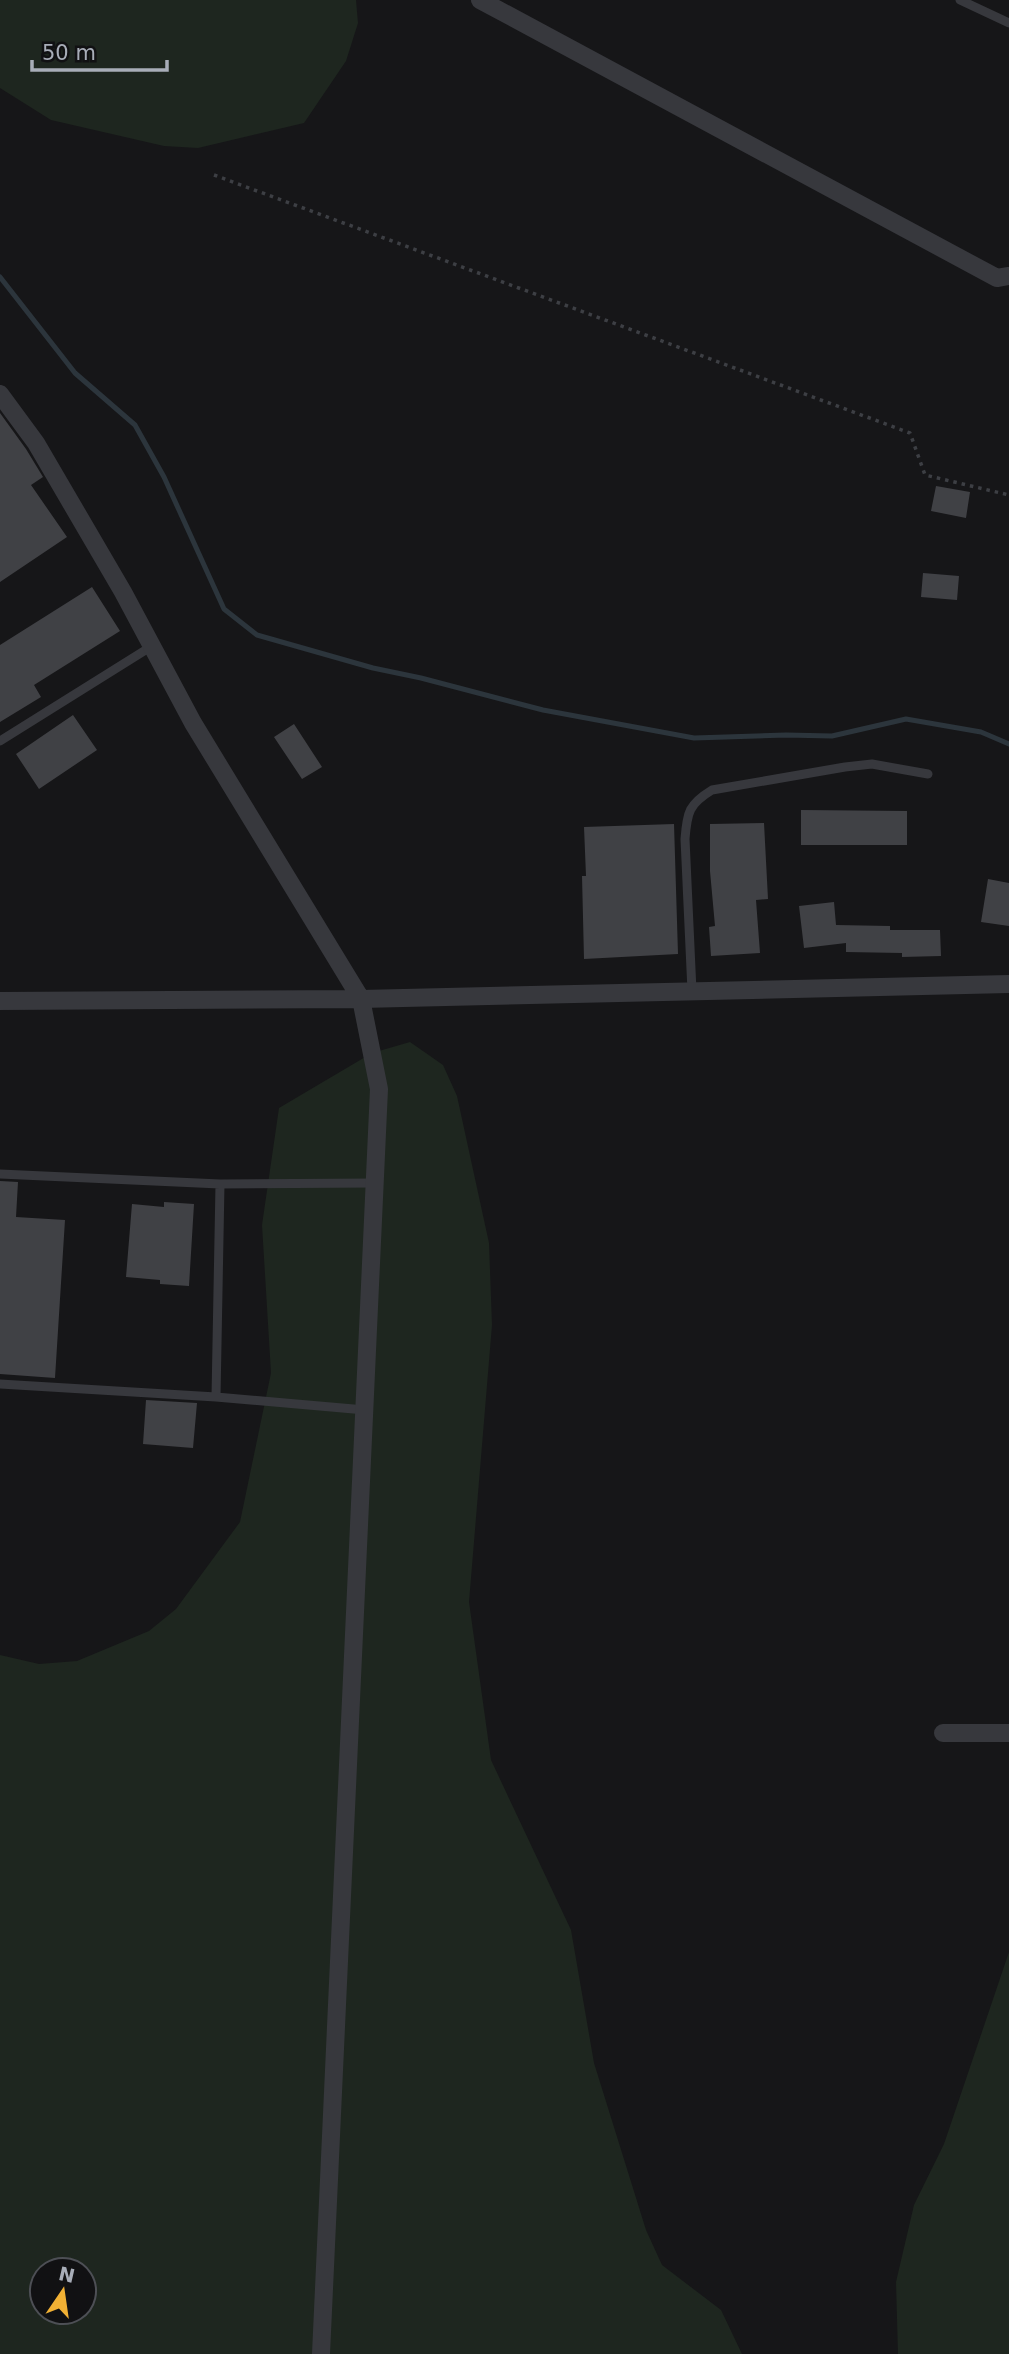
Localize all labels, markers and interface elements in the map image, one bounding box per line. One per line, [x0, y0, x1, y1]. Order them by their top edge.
scale bar [32, 28, 166, 72]
text: 50 m [42, 41, 96, 65]
north arrow [28, 2256, 98, 2326]
text: N [57, 2262, 77, 2287]

